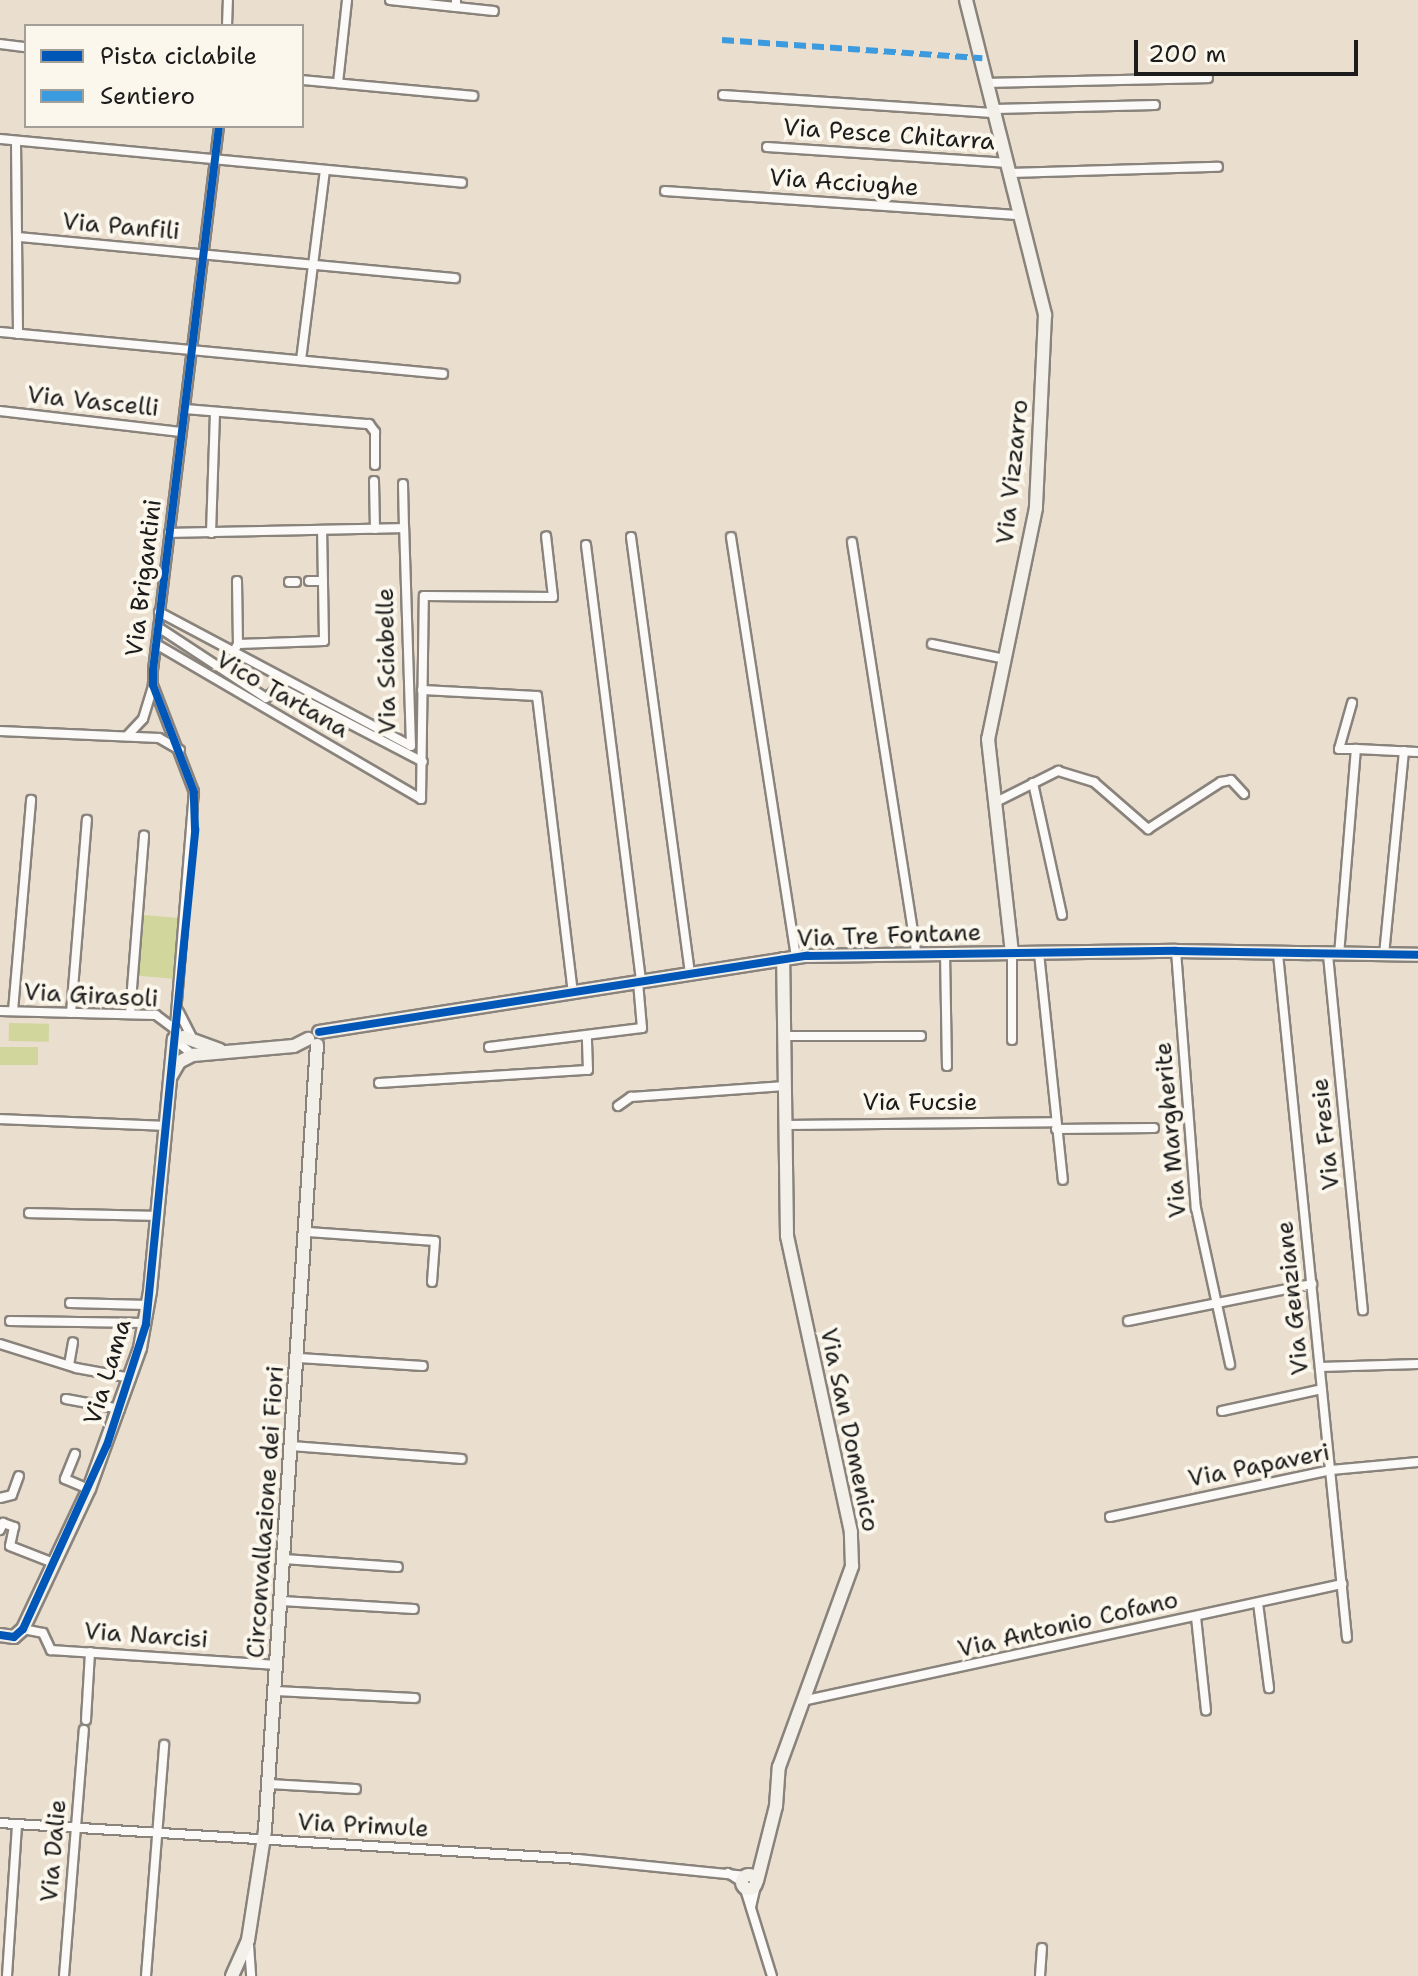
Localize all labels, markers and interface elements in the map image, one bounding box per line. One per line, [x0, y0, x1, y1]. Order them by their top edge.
legend [24, 24, 304, 128]
scale bar [1138, 24, 1362, 74]
text: 200 m [1148, 38, 1226, 70]
text: Pista ciclabile [100, 40, 257, 72]
text: Sentiero [100, 80, 195, 112]
street label: Via Pesce Chitarra [782, 113, 996, 157]
street label: Via Acciughe [768, 163, 920, 203]
street label: Via Panfili [61, 208, 181, 246]
street label: Via Vascelli [26, 381, 160, 423]
street label: Via Vizzarro [991, 398, 1035, 546]
street label: Via Brigantini [120, 498, 168, 658]
street label: Via Sciabelle [371, 587, 403, 735]
street label: Vico Tartana [211, 645, 353, 745]
street label: Via Tre Fontane [796, 918, 982, 954]
street label: Via Girasoli [23, 978, 159, 1014]
street label: Via Margherite [1149, 1041, 1193, 1219]
street label: Via Fresie [1306, 1076, 1346, 1192]
street label: Via Fucsie [862, 1089, 978, 1117]
street label: Via Genziane [1271, 1219, 1315, 1377]
street label: Via Lama [78, 1316, 138, 1428]
street label: Via San Domenico [813, 1325, 885, 1535]
street label: Circonvallazione dei Fiori [241, 1365, 291, 1659]
street label: Via Papaveri [1186, 1438, 1332, 1494]
street label: Via Antonio Cofano [955, 1586, 1181, 1664]
street label: Via Narcisi [83, 1617, 209, 1655]
street label: Via Dalie [35, 1798, 73, 1904]
street label: Via Primule [297, 1808, 429, 1844]

